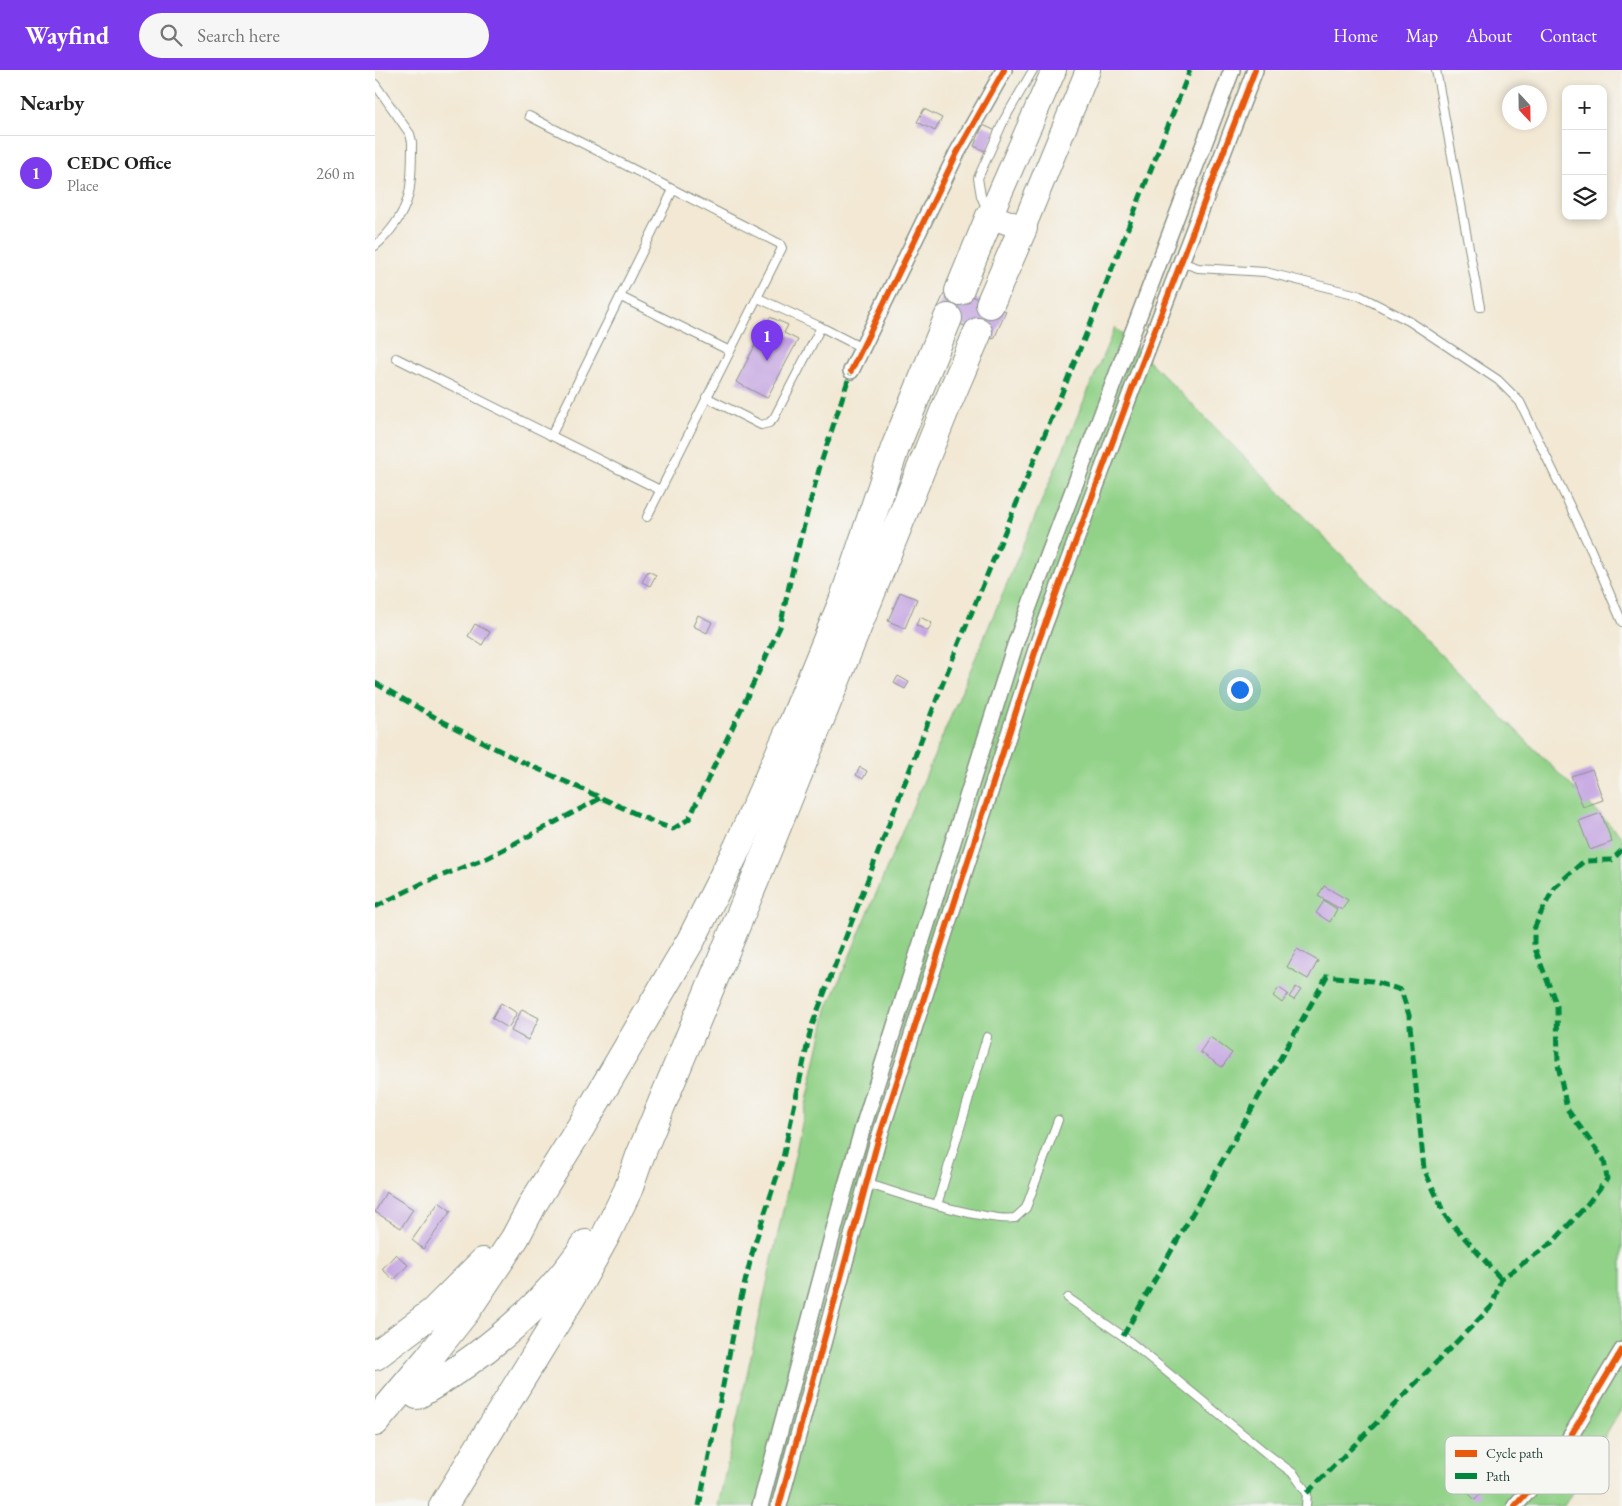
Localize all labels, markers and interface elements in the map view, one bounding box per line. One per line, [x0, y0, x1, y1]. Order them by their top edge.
search box [139, 13, 489, 58]
text: Wayfind [25, 20, 109, 51]
icon: search [157, 21, 185, 49]
text: Search here [197, 23, 280, 48]
text: Home [1333, 24, 1378, 47]
text: Map [1406, 24, 1438, 47]
text: About [1466, 24, 1512, 47]
text: Contact [1540, 24, 1597, 47]
north arrow [1502, 85, 1547, 130]
map controls [1562, 85, 1607, 220]
button: + [1562, 85, 1607, 130]
text: Nearby [20, 89, 84, 116]
button: − [1562, 130, 1607, 175]
text: CEDC Office [67, 150, 171, 175]
text: 1 [32, 163, 40, 184]
text: 260 m [316, 163, 355, 184]
text: Place [67, 175, 99, 196]
button: layers [1562, 175, 1607, 220]
pin: 1 [751, 320, 783, 361]
your location [1227, 677, 1253, 703]
legend [1445, 1436, 1609, 1494]
text: Cycle path [1486, 1444, 1543, 1462]
text: Path [1486, 1467, 1510, 1485]

